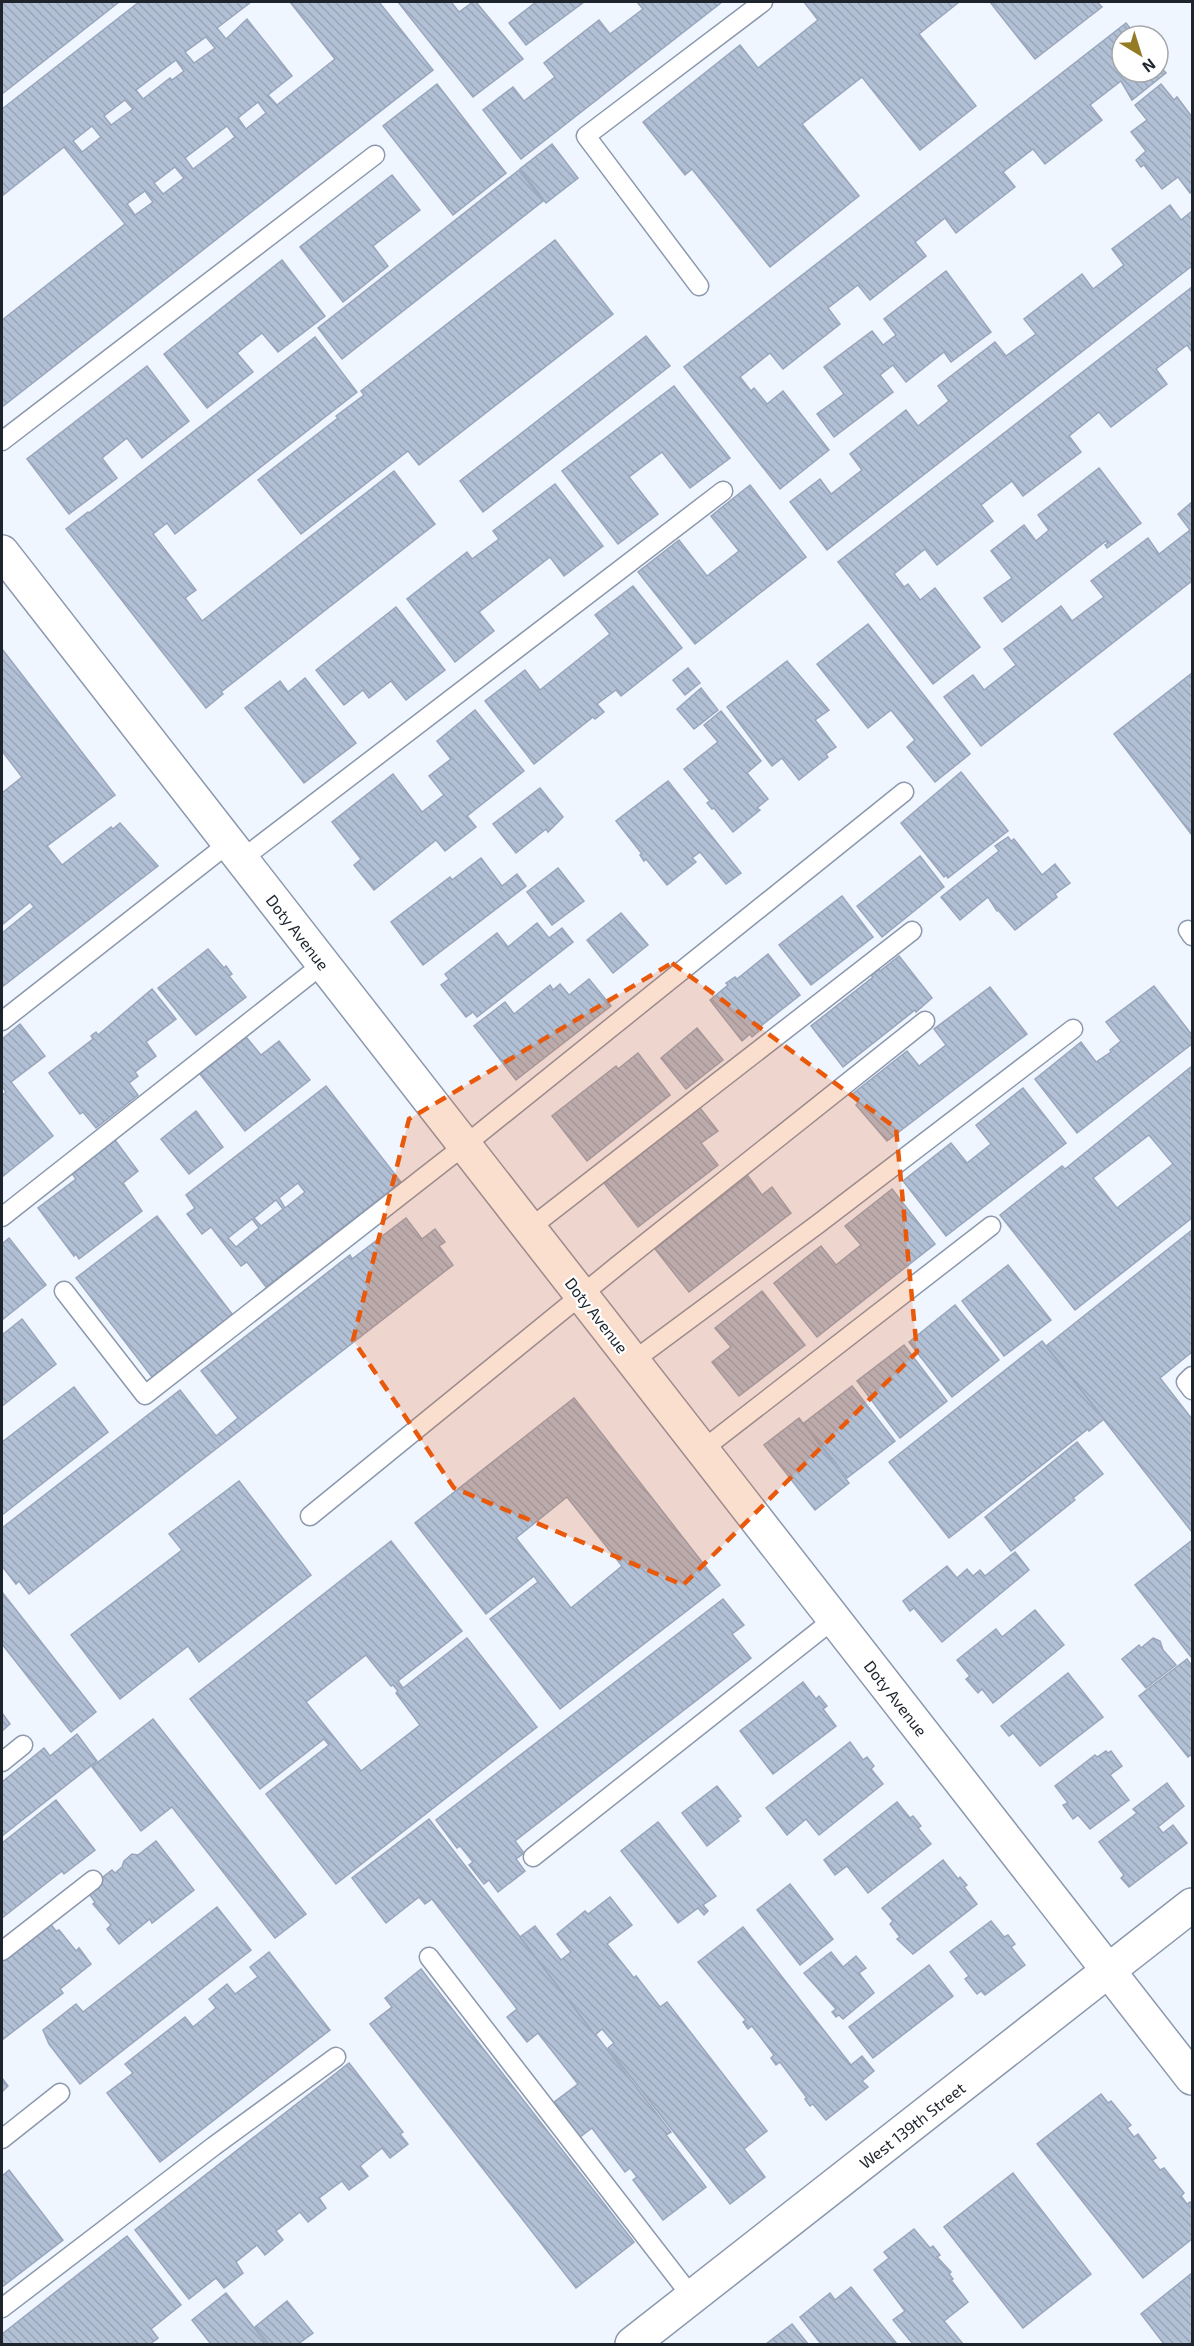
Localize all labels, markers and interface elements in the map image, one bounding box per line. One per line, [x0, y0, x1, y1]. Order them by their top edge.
north arrow [1110, 24, 1170, 84]
text: N [1139, 55, 1160, 77]
street label: Doty Avenue [263, 890, 333, 974]
street label: Doty Avenue [562, 1273, 632, 1357]
street label: Doty Avenue [861, 1656, 931, 1740]
street label: West 139th Street [855, 2078, 969, 2172]

